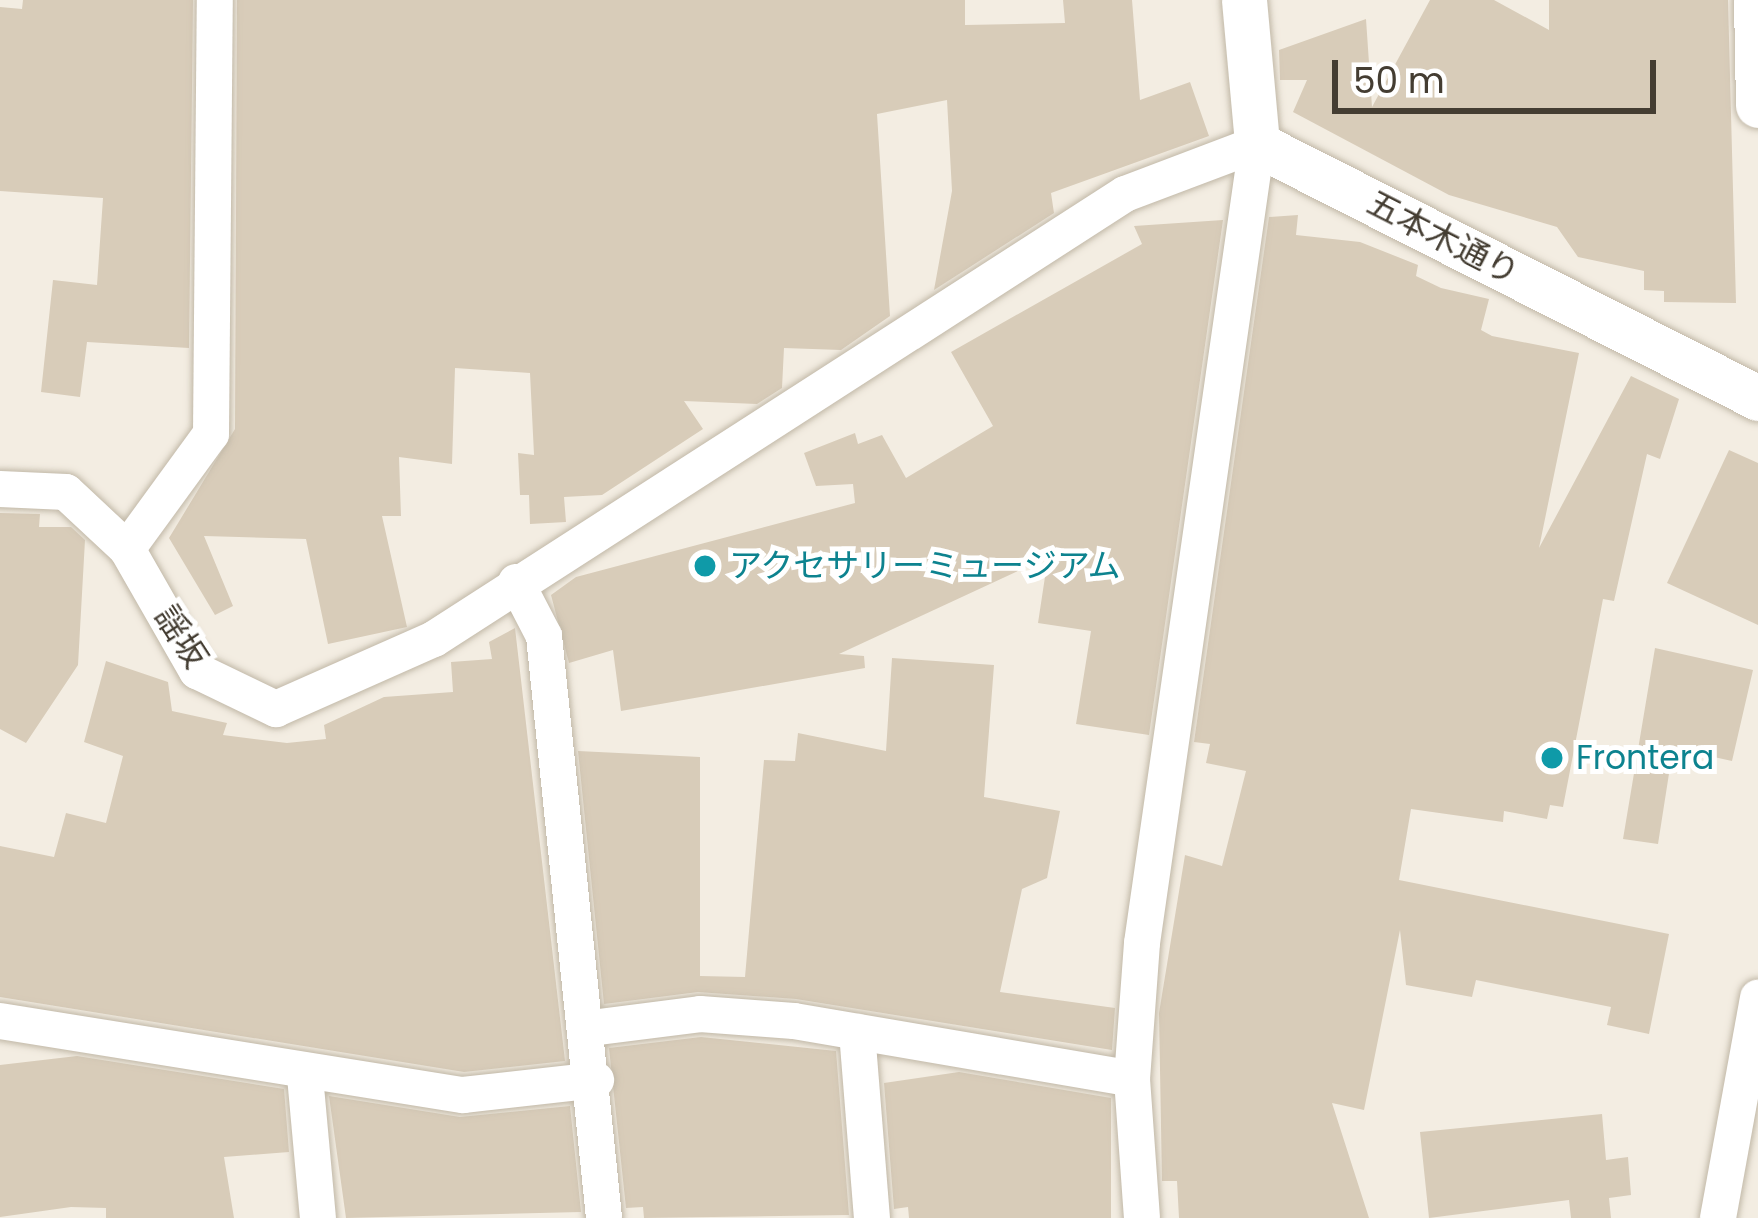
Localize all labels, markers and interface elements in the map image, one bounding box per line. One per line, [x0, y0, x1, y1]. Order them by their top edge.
scale bar [1338, 36, 1662, 110]
text: 50 m [1353, 55, 1445, 106]
street label: 五本木通り [1361, 183, 1525, 293]
place label: アクセサリーミュージアム [729, 546, 1125, 586]
marker: アクセサリーミュージアム [692, 553, 718, 579]
street label: 謡坂 [146, 599, 216, 675]
place label: Frontera [1576, 738, 1714, 778]
marker: Frontera [1539, 745, 1565, 771]

